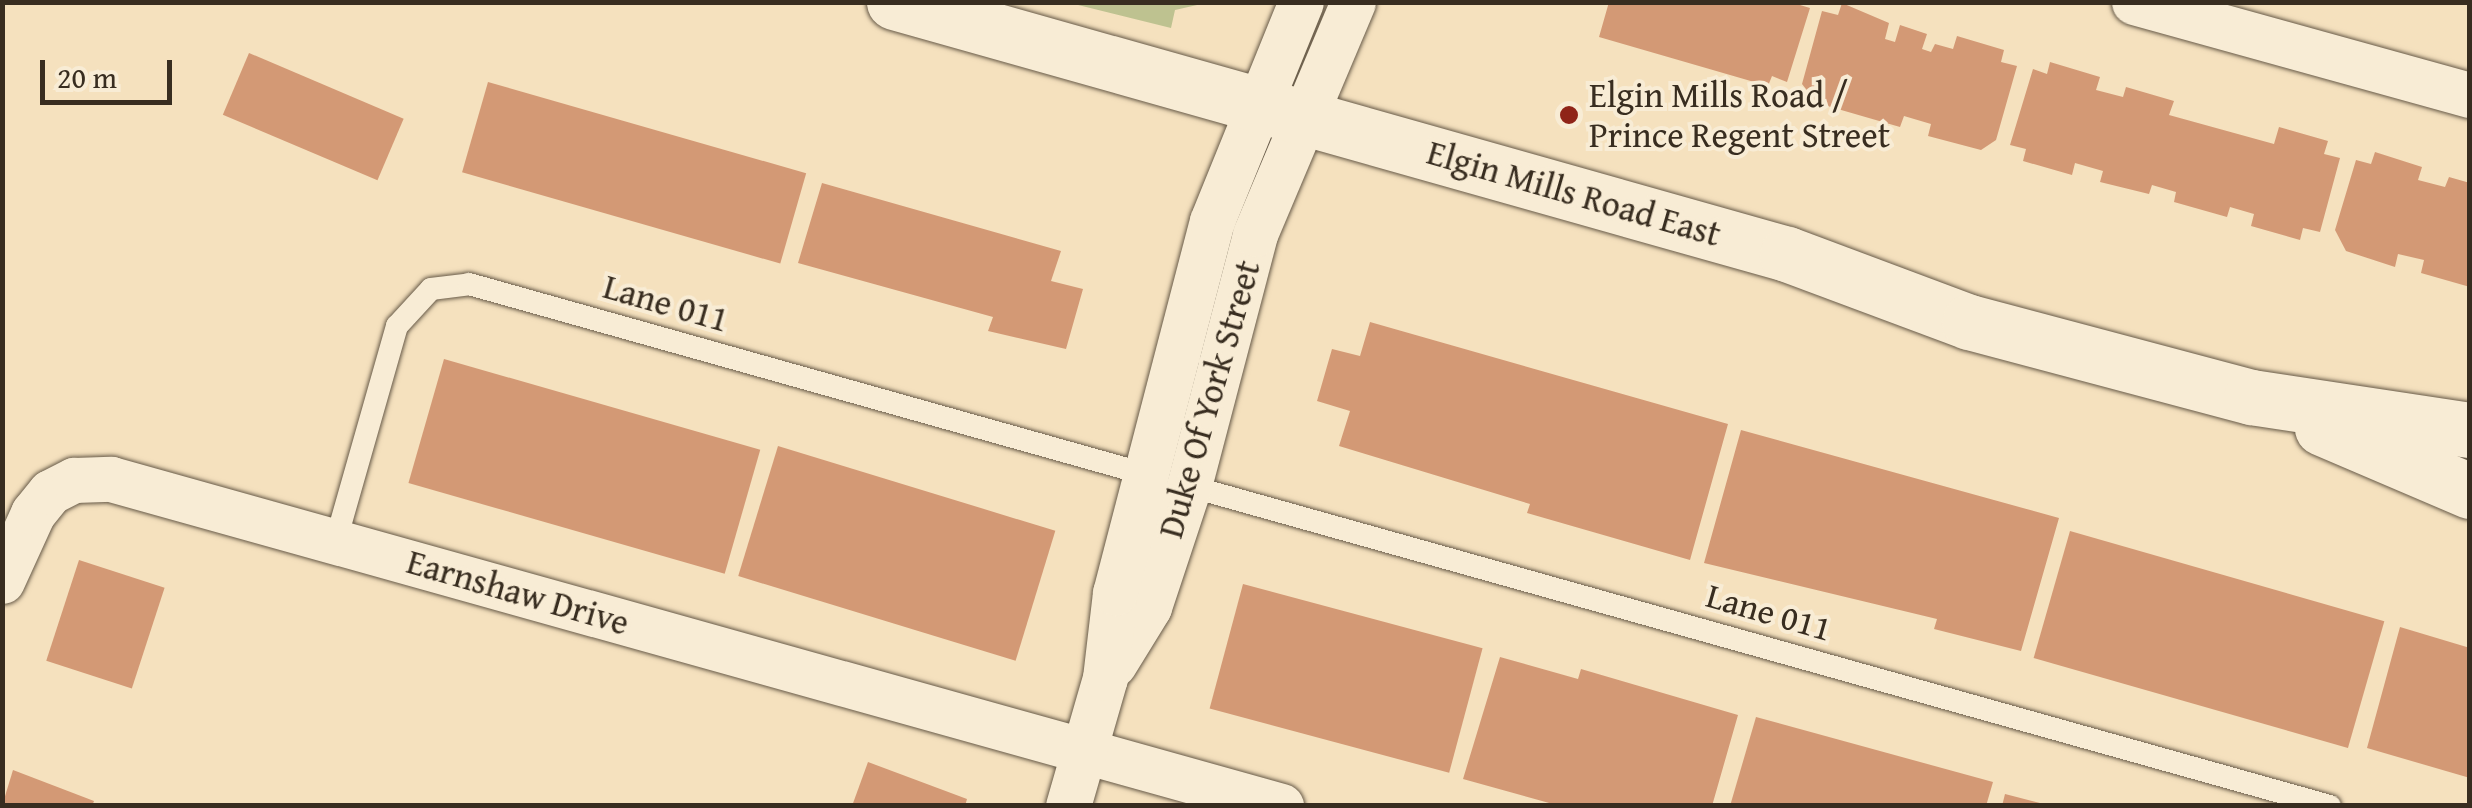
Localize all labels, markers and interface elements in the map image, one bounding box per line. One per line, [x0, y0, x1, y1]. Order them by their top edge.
scale bar [45, 40, 178, 102]
text: 20 m [57, 55, 117, 99]
place label: Elgin Mills Road / Prince Regent Street [1589, 74, 1890, 156]
marker: Elgin Mills Road / Prince Regent Street [1558, 104, 1580, 126]
street label: Elgin Mills Road East [1422, 131, 1726, 255]
street label: Duke Of York Street [1149, 255, 1269, 543]
street label: Lane 011 [599, 265, 733, 341]
street label: Earnshaw Drive [402, 540, 634, 644]
street label: Lane 011 [1702, 574, 1836, 650]

